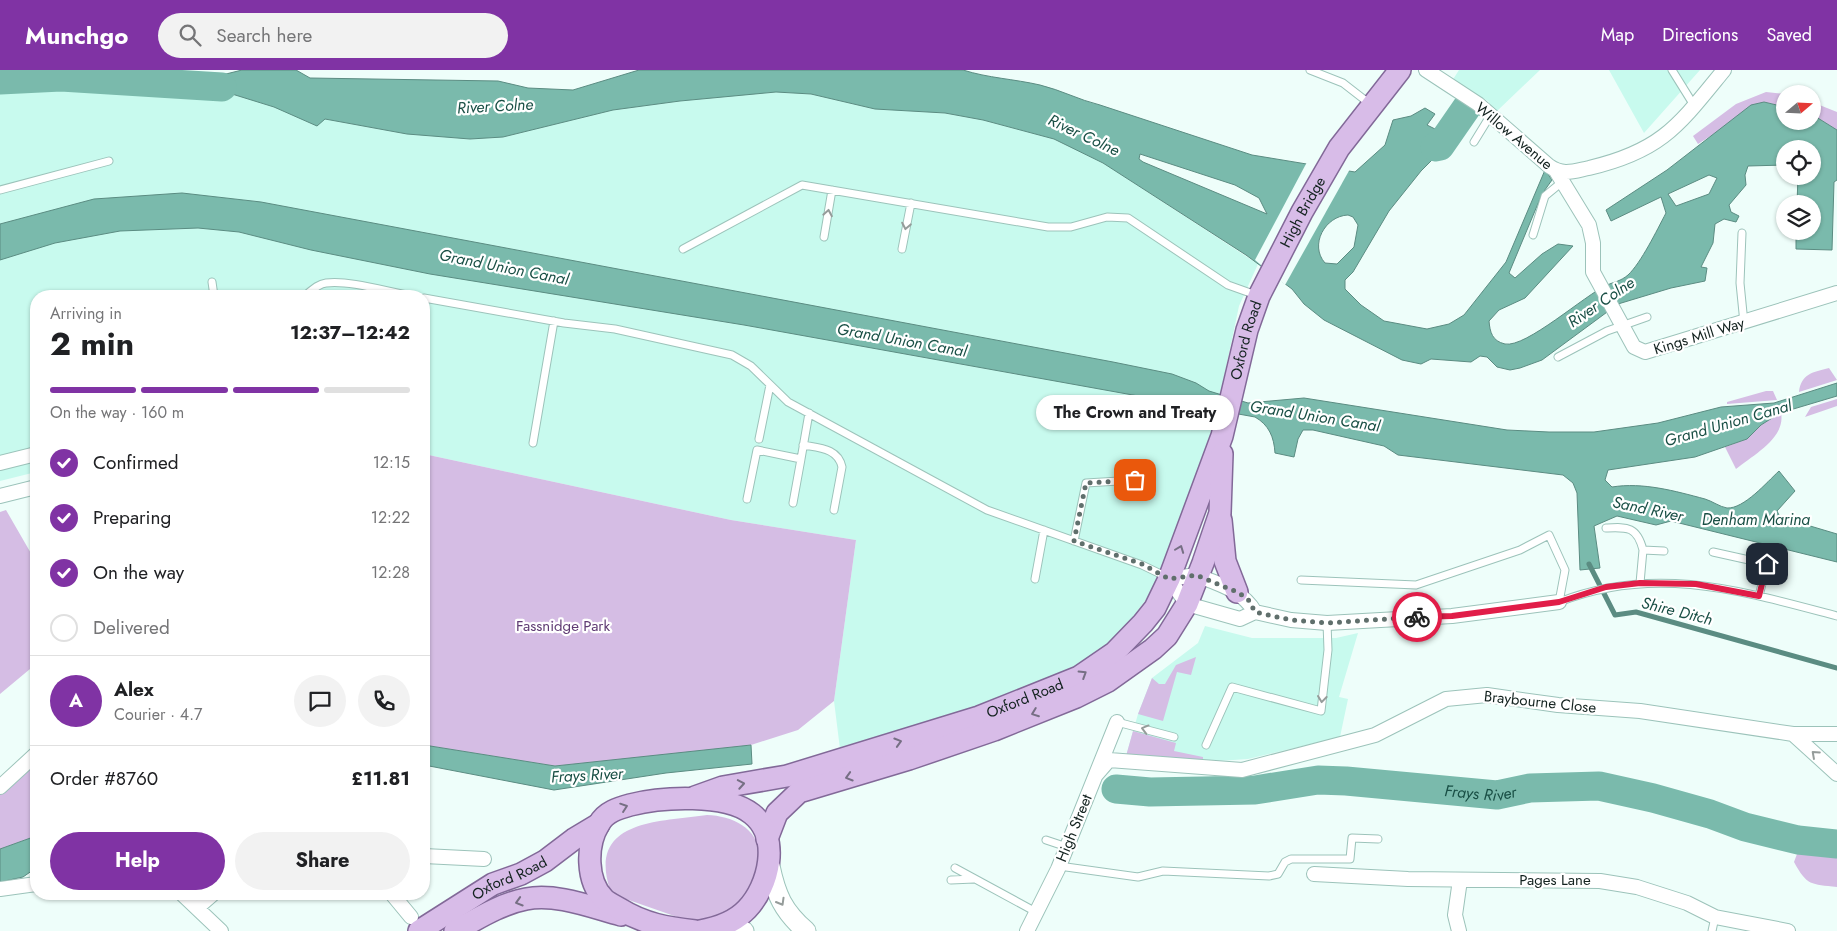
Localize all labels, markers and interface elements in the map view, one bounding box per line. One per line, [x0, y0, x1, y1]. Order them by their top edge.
search box [158, 13, 508, 58]
text: Munchgo [25, 18, 128, 53]
icon: search [176, 21, 204, 49]
text: Search here [216, 22, 312, 49]
text: Map [1601, 22, 1634, 48]
text: Directions [1662, 22, 1738, 48]
text: Saved [1766, 22, 1812, 48]
north arrow [1776, 85, 1821, 130]
map controls [1776, 85, 1821, 240]
water label: River Colne [456, 93, 534, 119]
street label: Willow Avenue [1471, 97, 1558, 175]
water label: River Colne [1045, 108, 1123, 162]
button: locate [1776, 140, 1821, 185]
street label: High Bridge [1275, 172, 1331, 251]
button: layers [1776, 195, 1821, 240]
one-way arrow [823, 209, 833, 218]
one-way arrow [902, 222, 912, 231]
water label: Grand Union Canal [437, 243, 572, 291]
water label: River Colne [1563, 271, 1639, 333]
street label: Oxford Road [1225, 298, 1267, 382]
text: Arriving in [50, 302, 122, 325]
street label: Kings Mill Way [1651, 312, 1747, 360]
water label: Grand Union Canal [835, 317, 970, 363]
text: 12:37–12:42 [290, 319, 410, 346]
text: 2 min [50, 321, 134, 367]
water label: Grand Union Canal [1662, 393, 1796, 452]
water label: Grand Union Canal [1248, 394, 1383, 438]
callout: The Crown and Treaty [1036, 395, 1234, 430]
text: On the way · 160 m [50, 401, 184, 424]
text: The Crown and Treaty [1054, 401, 1216, 424]
icon: check [50, 449, 78, 477]
text: Confirmed [93, 449, 179, 476]
text: 12:15 [373, 451, 410, 474]
pin [1114, 459, 1156, 501]
icon: bag [1121, 466, 1149, 494]
water label: Sand River [1610, 490, 1687, 528]
icon: check [50, 504, 78, 532]
text: Preparing [93, 504, 171, 531]
text: 12:22 [371, 506, 410, 529]
water label: Denham Marina [1702, 508, 1810, 531]
pin [1746, 543, 1788, 585]
one-way arrow [1174, 545, 1185, 554]
icon: home [1753, 550, 1781, 578]
icon: check [50, 559, 78, 587]
text: On the way [93, 559, 184, 586]
text: 12:28 [371, 561, 410, 584]
water label: Shire Ditch [1639, 591, 1715, 631]
courier [1392, 592, 1442, 642]
icon: bike [1403, 603, 1431, 631]
text: Delivered [93, 614, 170, 641]
park label: Fassnidge Park [516, 615, 610, 637]
one-way arrow [1078, 670, 1087, 680]
street label: Oxford Road [983, 673, 1067, 724]
button: chat [294, 675, 346, 727]
button: phone [358, 675, 410, 727]
text: Alex [114, 676, 154, 703]
street label: Braybourne Close [1483, 685, 1598, 719]
text: A [69, 687, 83, 714]
one-way arrow [1317, 695, 1328, 703]
text: Courier · 4.7 [114, 703, 202, 726]
one-way arrow [1031, 707, 1040, 718]
one-way arrow [1142, 725, 1150, 735]
one-way arrow [893, 737, 902, 747]
one-way arrow [1812, 751, 1821, 760]
water label: Frays River [550, 762, 625, 788]
text: Order #8760 [50, 765, 158, 792]
text: £11.81 [351, 765, 410, 792]
one-way arrow [845, 772, 853, 782]
water label: Frays River [1443, 779, 1520, 806]
one-way arrow [737, 780, 746, 790]
street label: High Street [1050, 790, 1098, 865]
one-way arrow [619, 803, 627, 813]
button: Help [50, 832, 225, 890]
button: Share [235, 832, 410, 890]
street label: Oxford Road [467, 851, 551, 906]
street label: Pages Lane [1519, 869, 1591, 891]
one-way arrow [516, 896, 524, 906]
one-way arrow [775, 897, 785, 906]

